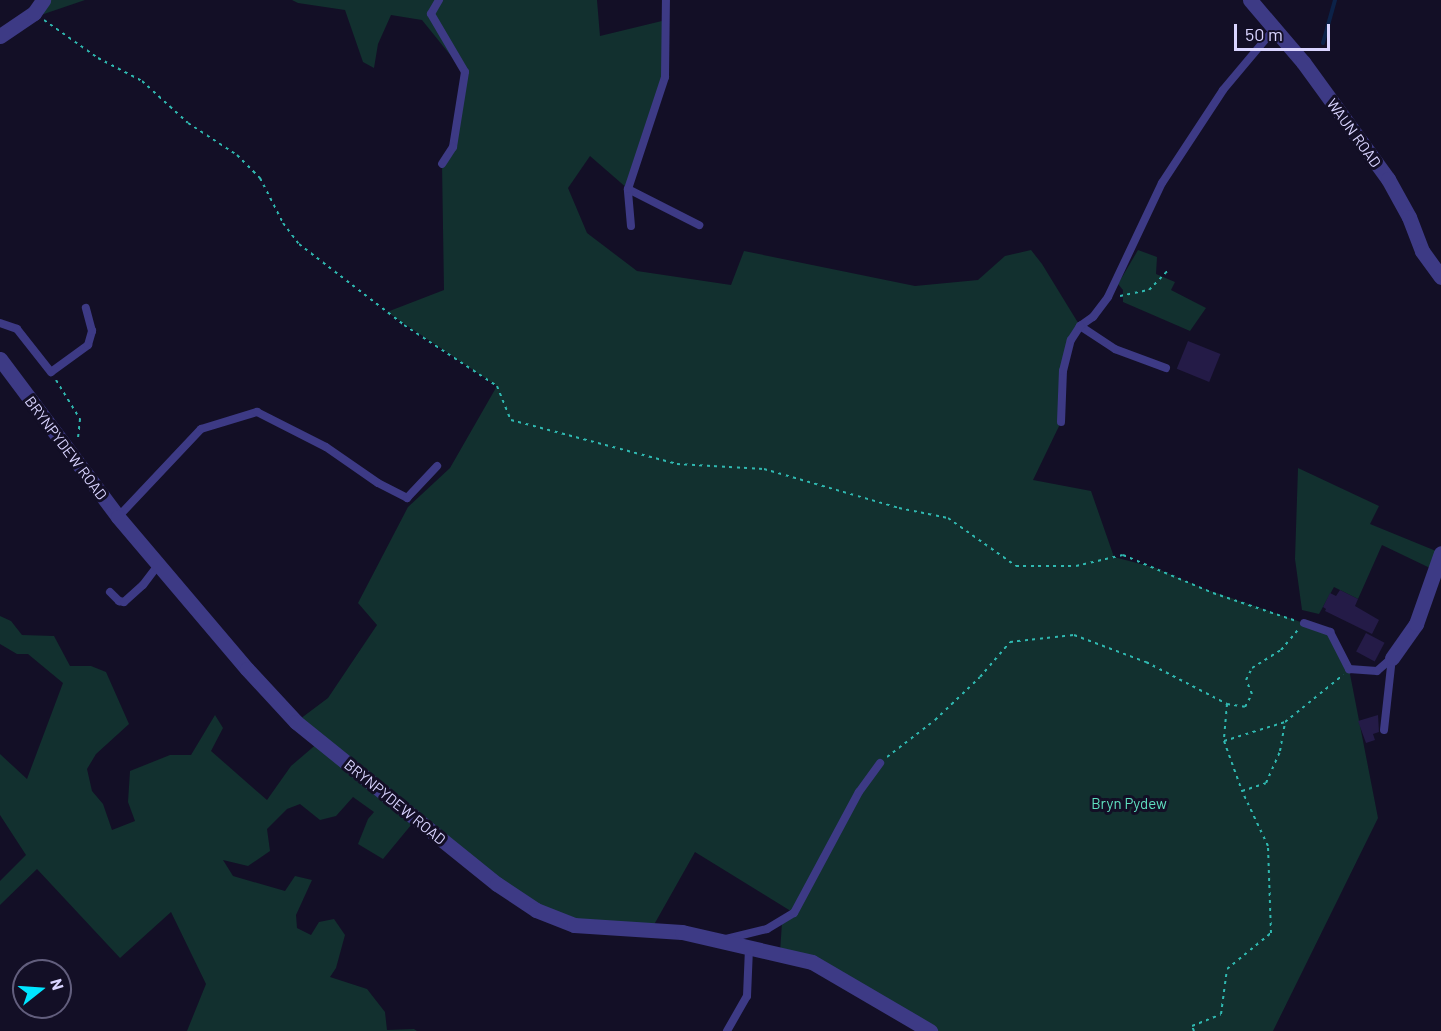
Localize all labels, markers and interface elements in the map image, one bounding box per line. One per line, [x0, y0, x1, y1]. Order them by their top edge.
scale bar [1237, 12, 1333, 50]
text: 50 m [1245, 23, 1283, 45]
street label: WAUN ROAD [1323, 95, 1385, 171]
street label: BRYNPYDEW ROAD [21, 393, 111, 503]
street label: BRYNPYDEW ROAD [341, 756, 449, 848]
park label: Bryn Pydew [1091, 795, 1167, 813]
north arrow [12, 959, 72, 1019]
text: N [47, 976, 68, 992]

